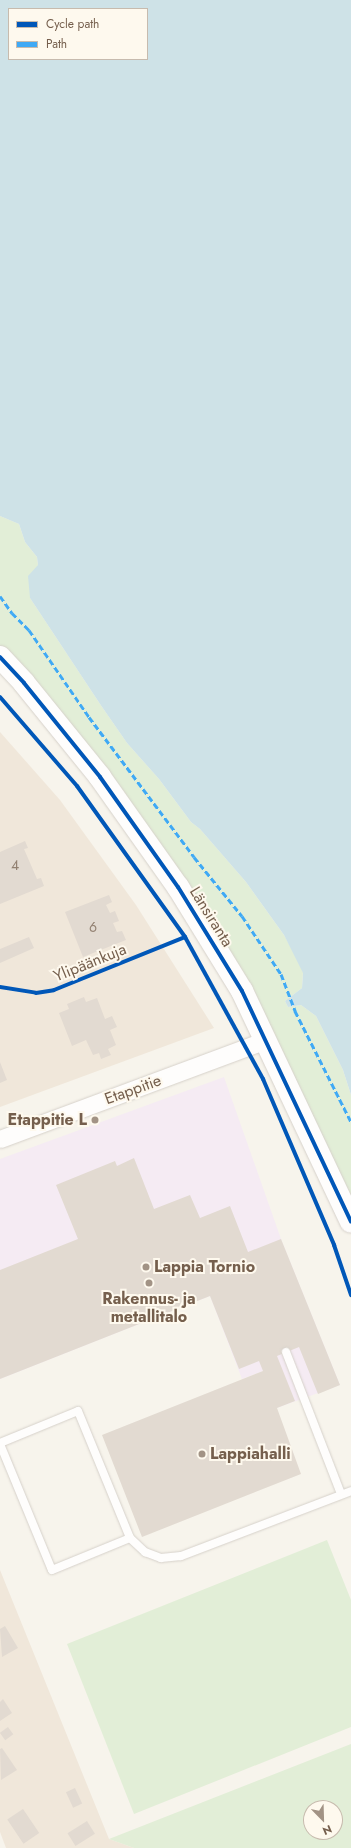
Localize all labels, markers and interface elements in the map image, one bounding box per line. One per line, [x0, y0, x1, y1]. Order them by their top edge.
legend [8, 8, 148, 60]
text: Cycle path [46, 15, 99, 33]
text: Path [46, 35, 67, 53]
house number: 4 [11, 857, 19, 873]
street label: Länsiranta [185, 883, 237, 951]
house number: 6 [89, 919, 97, 935]
street label: Ylipäänkuja [51, 940, 129, 986]
street label: Etappitie [102, 1071, 164, 1109]
place label: Etappitie L [8, 1110, 87, 1130]
marker: Etappitie L [90, 1115, 100, 1125]
place label: Lappia Tornio [154, 1257, 255, 1277]
marker: Lappia Tornio [141, 1262, 151, 1272]
marker: Rakennus- ja metallitalo [144, 1278, 154, 1288]
place label: Rakennus- ja metallitalo [102, 1289, 196, 1327]
place label: Lappiahalli [210, 1444, 291, 1464]
marker: Lappiahalli [197, 1449, 207, 1459]
north arrow [303, 1800, 343, 1840]
text: N [320, 1821, 334, 1839]

